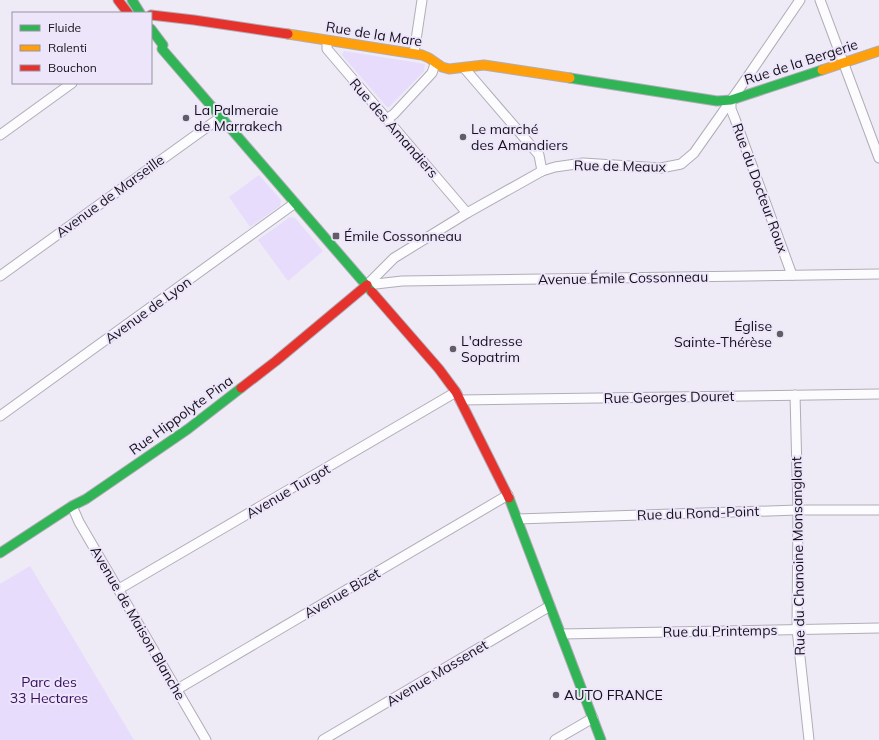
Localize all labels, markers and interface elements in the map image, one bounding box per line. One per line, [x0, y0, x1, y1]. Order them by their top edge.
legend [12, 12, 152, 84]
street label: Rue de la Mare [325, 18, 423, 50]
text: Fluide [48, 20, 81, 35]
street label: Rue de la Bergerie [742, 35, 860, 89]
text: Ralenti [48, 40, 87, 55]
text: Bouchon [48, 60, 97, 75]
street label: Rue des Amandiers [346, 74, 442, 182]
place label: La Palmeraie de Marrakech [194, 101, 282, 135]
marker: La Palmeraie de Marrakech [181, 113, 191, 123]
place label: Le marché des Amandiers [471, 120, 568, 154]
street label: Rue du Docteur Roux [728, 121, 792, 256]
marker: Le marché des Amandiers [458, 132, 468, 142]
street label: Avenue de Marseille [52, 151, 168, 241]
street label: Rue de Meaux [574, 156, 667, 176]
place label: Émile Cossonneau [344, 227, 462, 245]
marker: Émile Cossonneau [331, 231, 341, 241]
street label: Avenue Émile Cossonneau [538, 268, 708, 288]
street label: Avenue de Lyon [101, 273, 195, 347]
place label: Église Sainte-Thérèse [674, 317, 772, 351]
marker: Église Sainte-Thérèse [775, 329, 785, 339]
place label: L'adresse Sopatrim [461, 332, 523, 366]
marker: L'adresse Sopatrim [448, 344, 458, 354]
street label: Rue Hippolyte Pina [126, 371, 236, 459]
street label: Rue Georges Douret [604, 387, 735, 407]
street label: Rue du Chanoine Monsanglant [787, 456, 809, 656]
street label: Avenue Turgot [243, 460, 333, 522]
street label: Rue du Rond-Point [636, 502, 760, 524]
street label: Avenue de Maison Blanche [86, 543, 190, 703]
street label: Avenue Bizet [301, 564, 383, 622]
street label: Rue du Printemps [662, 621, 778, 641]
street label: Avenue Massenet [383, 636, 491, 710]
park label: Parc des 33 Hectares [10, 673, 88, 707]
place label: AUTO FRANCE [564, 686, 663, 704]
marker: AUTO FRANCE [551, 690, 561, 700]

